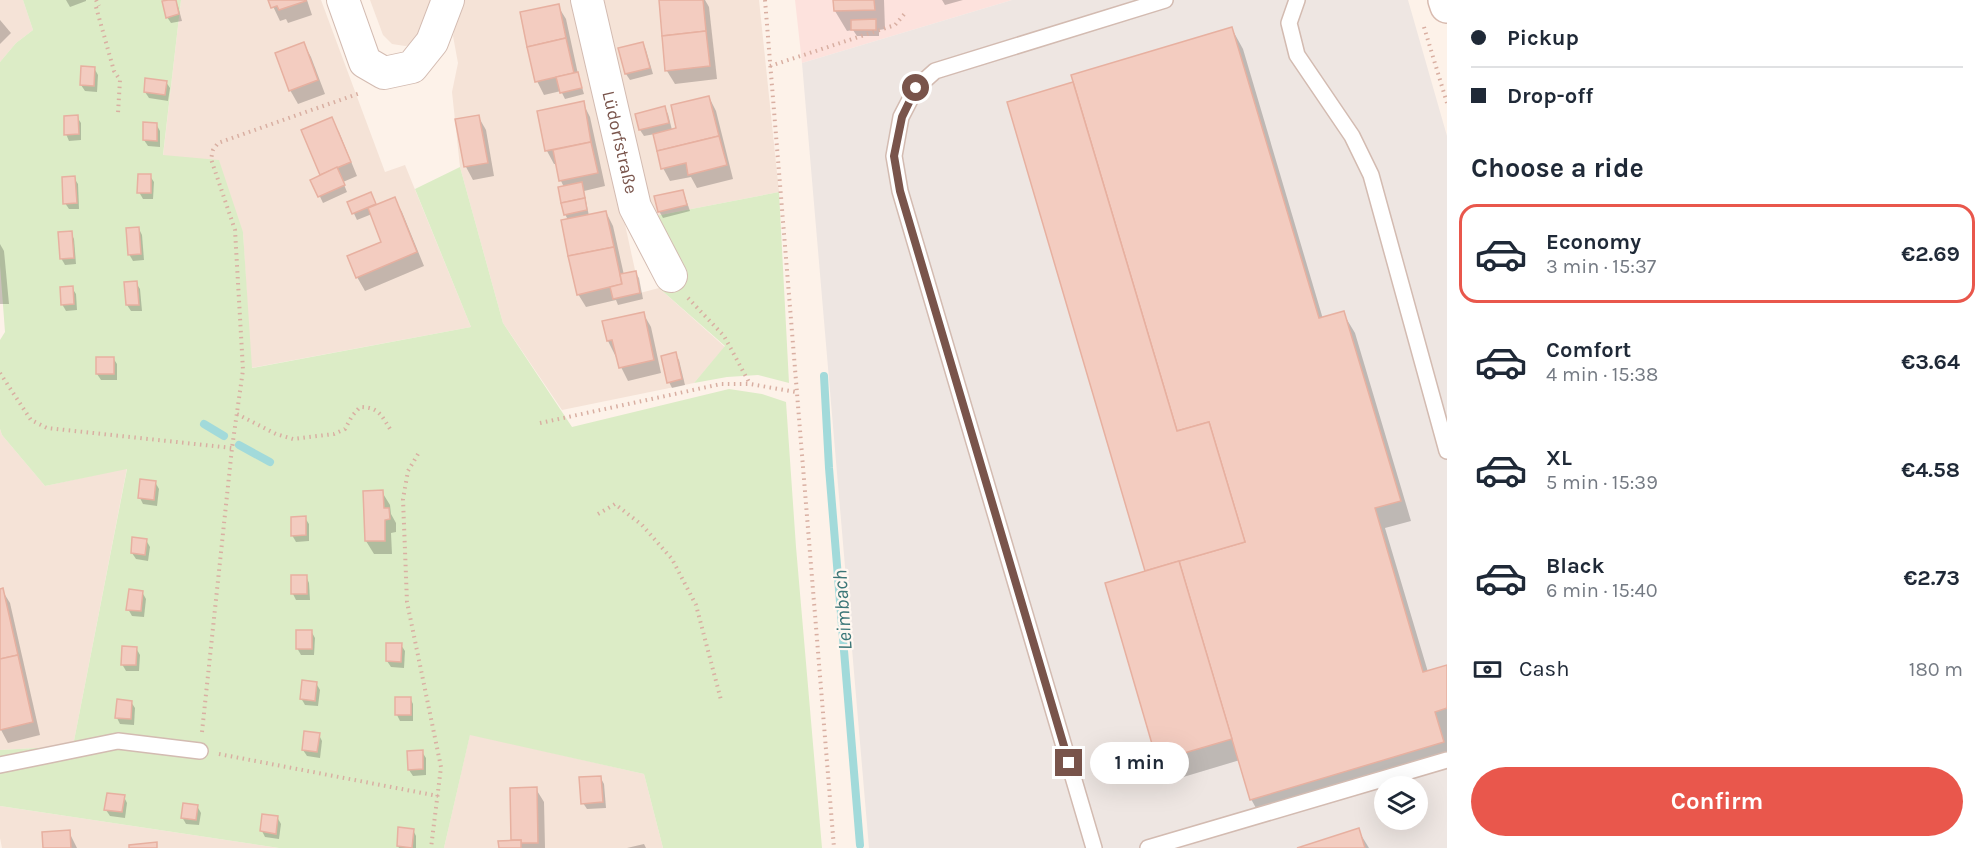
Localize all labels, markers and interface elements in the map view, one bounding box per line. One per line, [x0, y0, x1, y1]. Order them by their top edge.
text: Pickup [1507, 25, 1579, 51]
route start [902, 74, 929, 101]
text: Drop-off [1507, 83, 1593, 109]
street label: Lüdorfstraße [597, 89, 643, 196]
text: Choose a ride [1471, 152, 1644, 184]
icon: car [1474, 227, 1528, 281]
text: Economy [1546, 229, 1641, 255]
text: €2.69 [1901, 241, 1960, 267]
text: 3 min · 15:37 [1546, 255, 1656, 278]
icon: car [1474, 335, 1528, 389]
text: Comfort [1546, 337, 1631, 363]
text: €3.64 [1901, 349, 1960, 375]
text: 4 min · 15:38 [1546, 363, 1658, 386]
icon: car [1474, 443, 1528, 497]
text: XL [1546, 445, 1572, 471]
text: €4.58 [1901, 457, 1960, 483]
text: 5 min · 15:39 [1546, 471, 1658, 494]
icon: car [1474, 551, 1528, 605]
text: Black [1546, 553, 1605, 579]
text: €2.73 [1903, 565, 1960, 591]
water label: Leimbach [828, 569, 857, 651]
text: 6 min · 15:40 [1546, 579, 1658, 602]
icon: cash [1471, 653, 1504, 686]
text: Cash [1519, 656, 1569, 682]
text: 180 m [1909, 658, 1963, 681]
callout: 1 min [1090, 742, 1189, 784]
route end [1055, 749, 1082, 776]
text: 1 min [1114, 751, 1165, 774]
button: Confirm [1471, 767, 1963, 836]
map controls [1374, 776, 1428, 830]
button: layers [1374, 776, 1428, 830]

